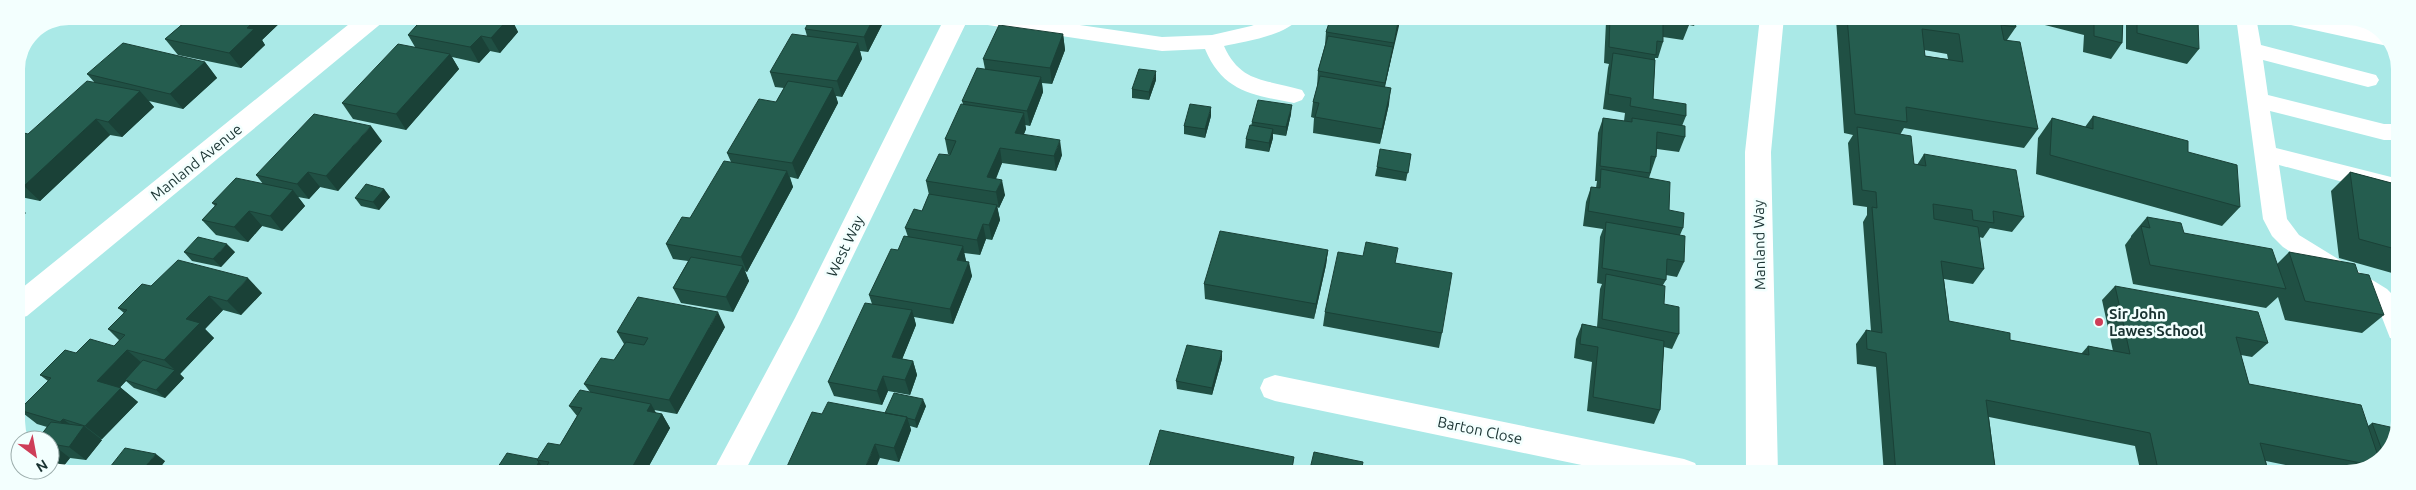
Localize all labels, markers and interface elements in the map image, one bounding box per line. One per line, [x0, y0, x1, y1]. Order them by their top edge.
street label: Manland Avenue [147, 120, 245, 204]
street label: Manland Way [1750, 200, 1768, 290]
street label: West Way [823, 212, 867, 280]
place label: Sir John Lawes School [2109, 305, 2204, 339]
marker: Sir John Lawes School [2093, 316, 2105, 328]
street label: Barton Close [1436, 413, 1524, 447]
north arrow [10, 430, 60, 480]
text: N [33, 456, 51, 476]

